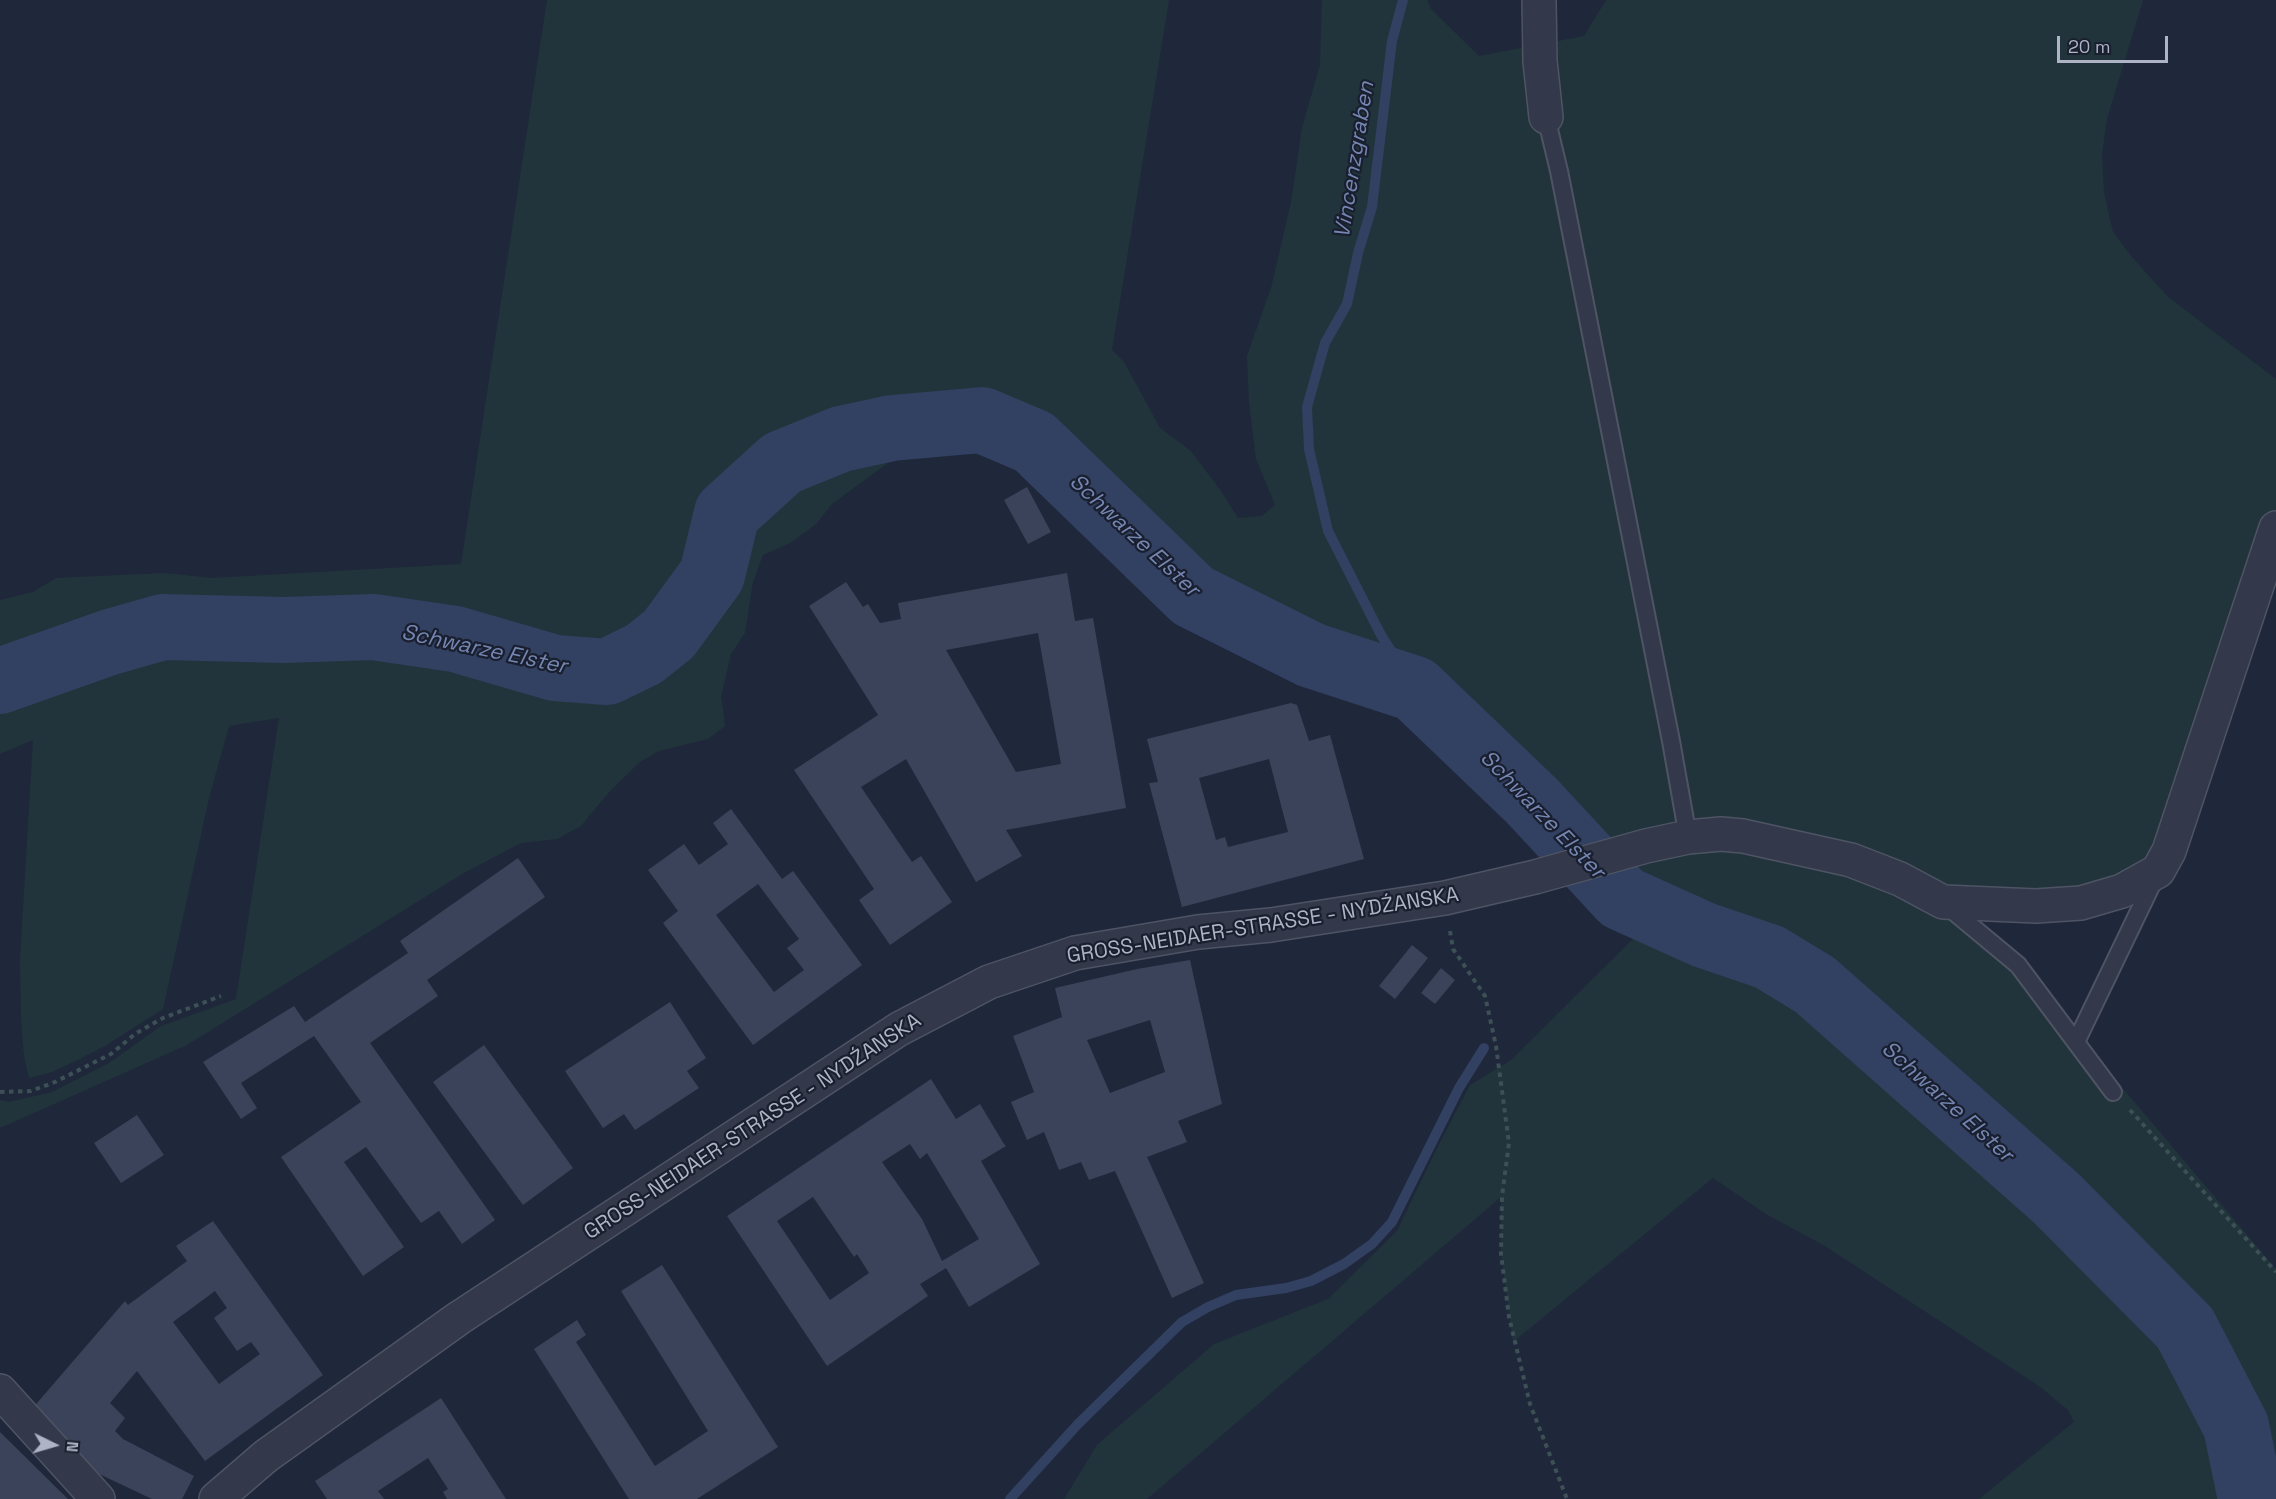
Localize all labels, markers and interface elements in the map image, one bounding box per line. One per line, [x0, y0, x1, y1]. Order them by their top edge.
scale bar [2060, 24, 2171, 62]
text: 20 m [2068, 35, 2111, 58]
water label: Vincenzgraben [1330, 80, 1380, 240]
water label: Schwarze Elster [1063, 469, 1205, 603]
water label: Schwarze Elster [399, 620, 569, 680]
water label: Schwarze Elster [1474, 745, 1610, 885]
street label: GROSS-NEIDAER-STRASSE - NYDŹANSKA [1065, 883, 1461, 969]
street label: GROSS-NEIDAER-STRASSE - NYDŹANSKA [580, 1008, 926, 1246]
water label: Schwarze Elster [1876, 1036, 2018, 1168]
north arrow [24, 1415, 84, 1475]
text: N [62, 1440, 83, 1453]

